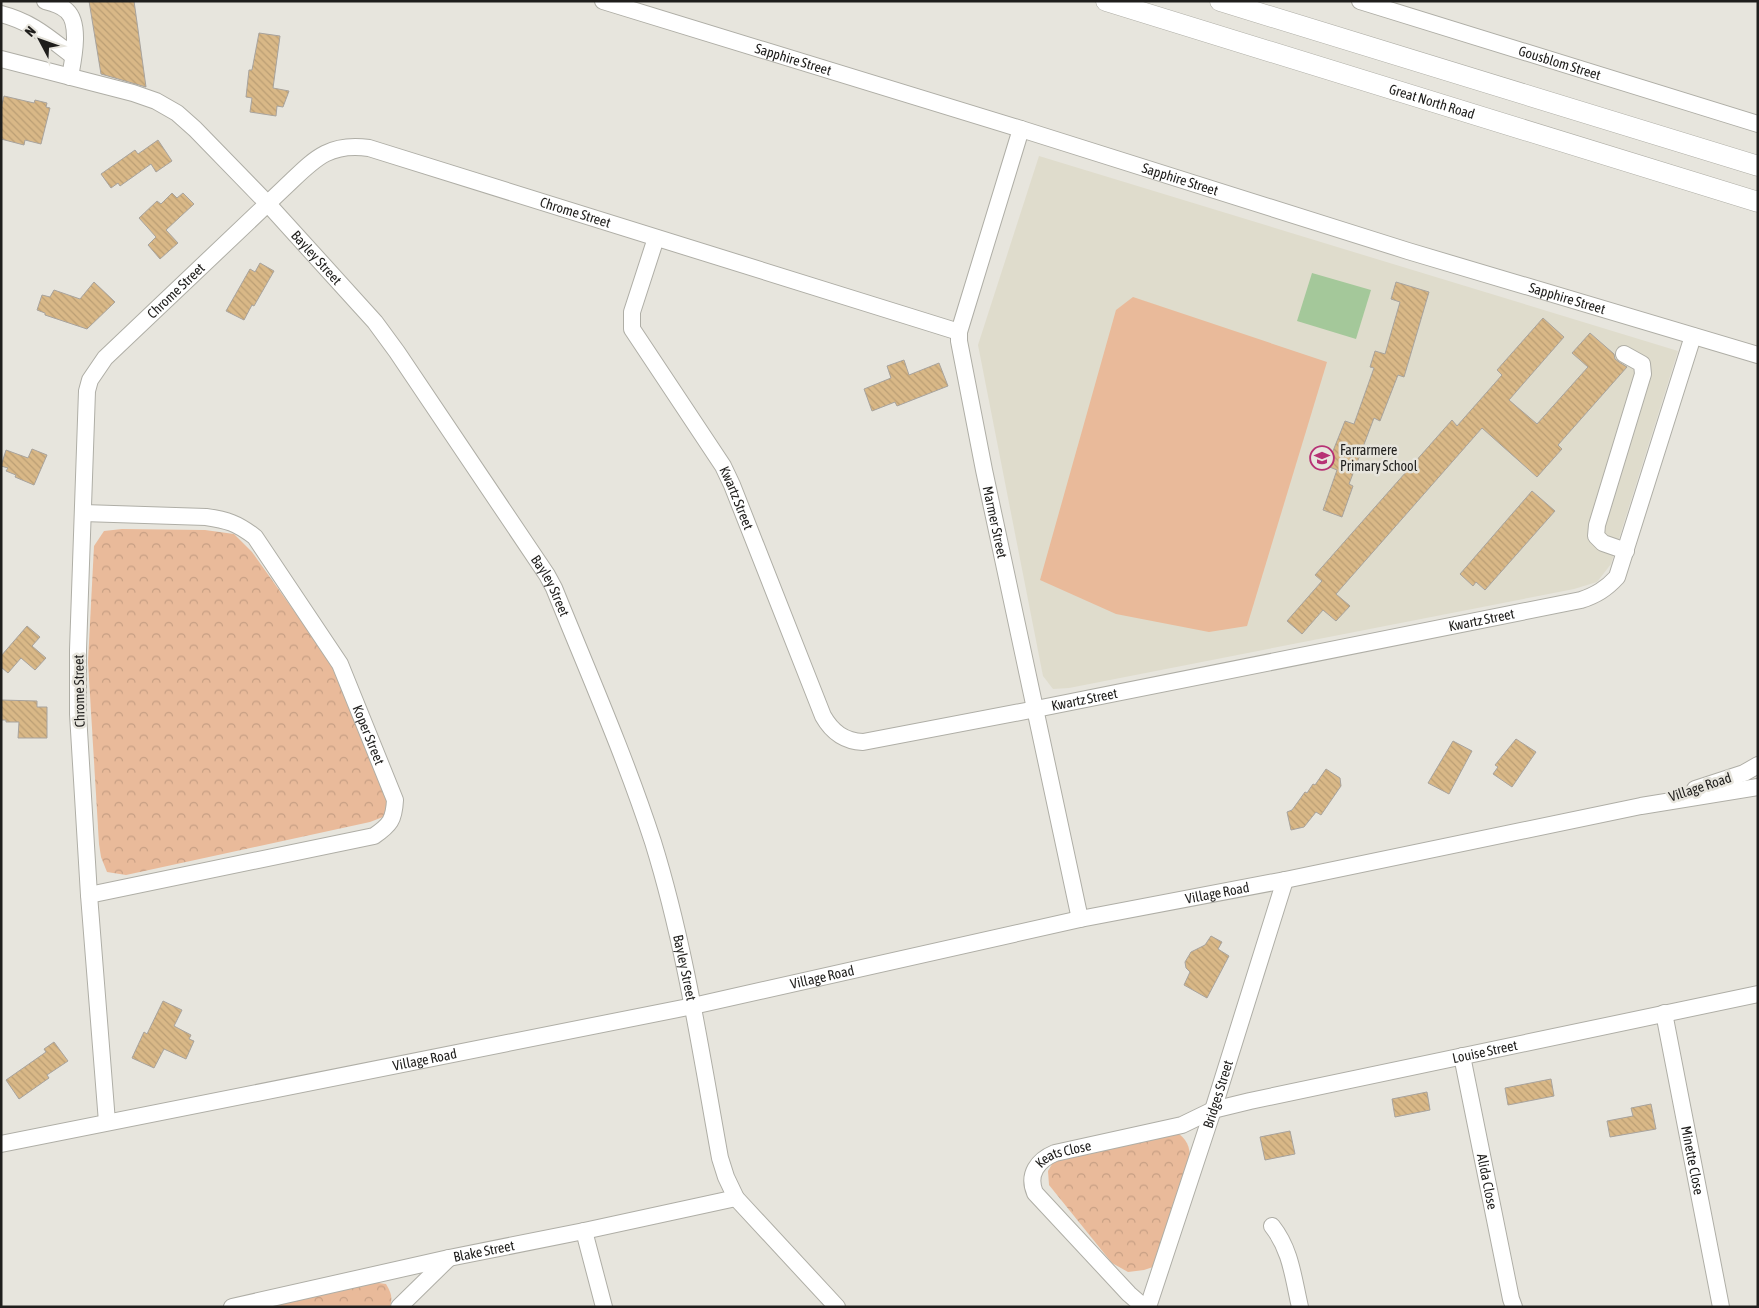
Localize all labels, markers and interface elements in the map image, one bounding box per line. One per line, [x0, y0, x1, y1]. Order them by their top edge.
north arrow [15, 15, 65, 65]
text: N [21, 23, 39, 40]
street label: Sapphire Street [753, 40, 833, 78]
street label: Gousblom Street [1517, 42, 1603, 83]
street label: Great North Road [1387, 81, 1477, 122]
street label: Sapphire Street [1140, 160, 1220, 199]
street label: Chrome Street [538, 194, 613, 231]
street label: Bayley Street [288, 227, 345, 288]
street label: Chrome Street [144, 260, 208, 322]
street label: Sapphire Street [1527, 279, 1607, 317]
place label: Farrarmere Primary School [1340, 442, 1418, 474]
school or university icon: Farrarmere Primary School [1309, 445, 1335, 471]
street label: Kwartz Street [716, 464, 757, 532]
street label: Marmer Street [980, 485, 1011, 560]
street label: Bayley Street [528, 552, 573, 619]
street label: Kwartz Street [1447, 605, 1516, 634]
street label: Chrome Street [70, 654, 88, 728]
street label: Kwartz Street [1050, 685, 1119, 714]
street label: Koper Street [349, 703, 388, 767]
street label: Village Road [1667, 769, 1733, 805]
street label: Village Road [1184, 879, 1251, 907]
street label: Bayley Street [670, 933, 699, 1002]
street label: Village Road [789, 962, 856, 992]
street label: Louise Street [1451, 1037, 1519, 1066]
street label: Village Road [391, 1045, 458, 1074]
street label: Bridges Street [1200, 1058, 1236, 1130]
street label: Minette Close [1678, 1124, 1707, 1196]
street label: Keats Close [1032, 1137, 1093, 1171]
street label: Alida Close [1474, 1152, 1501, 1211]
street label: Blake Street [452, 1237, 516, 1265]

